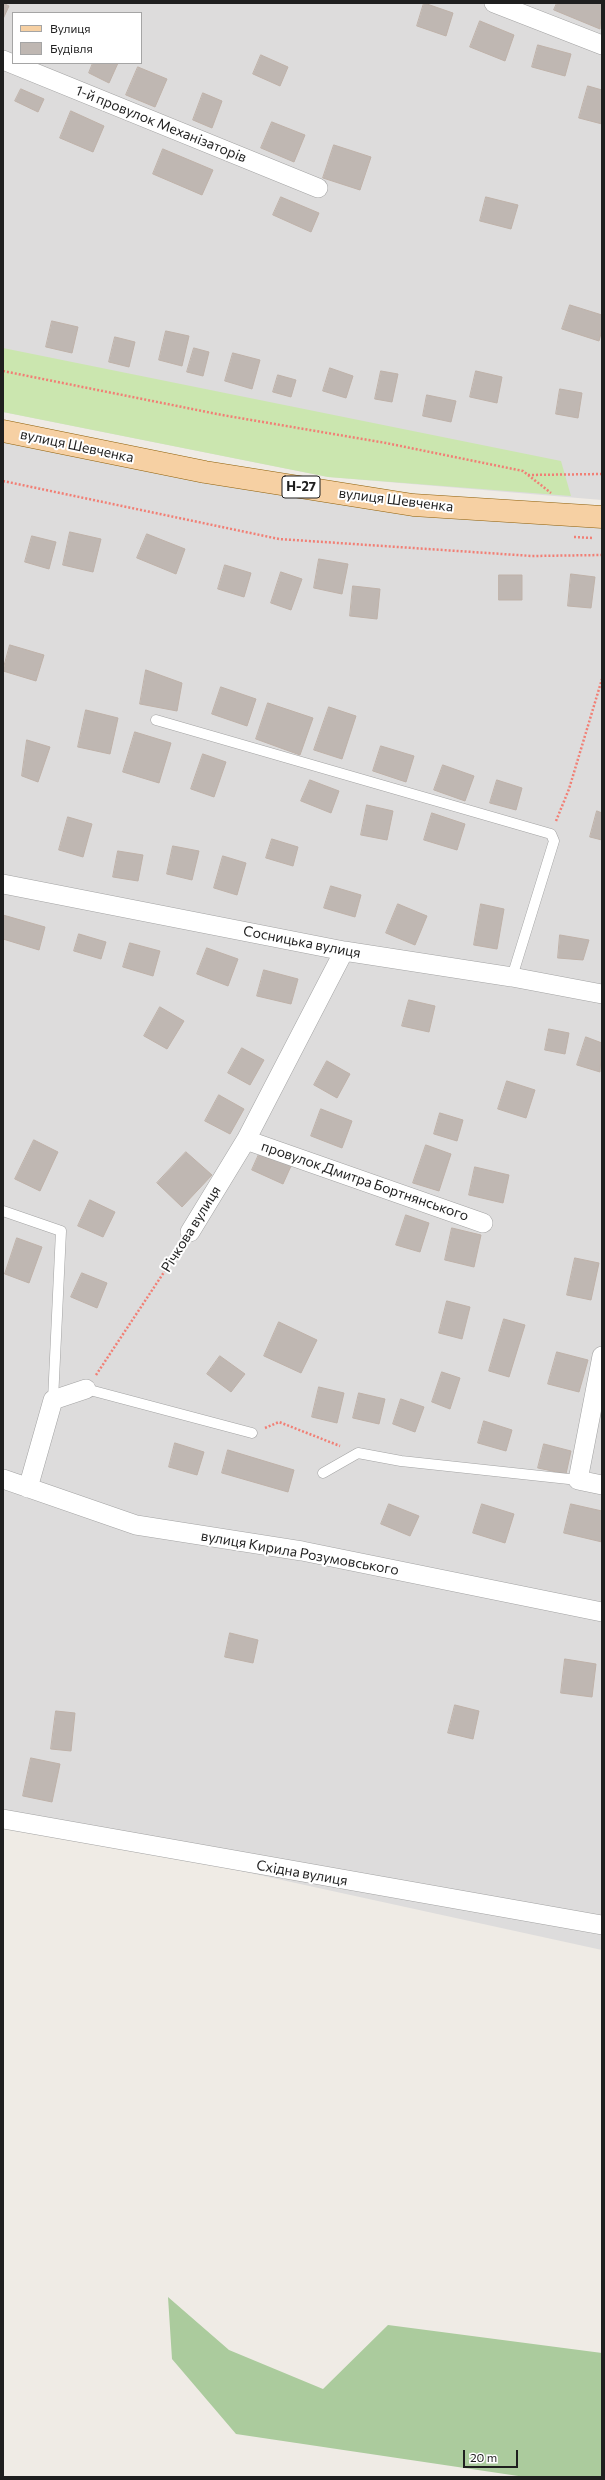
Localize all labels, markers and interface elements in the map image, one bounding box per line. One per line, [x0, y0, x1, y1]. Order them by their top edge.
legend [12, 12, 142, 64]
text: Вулиця [50, 21, 91, 35]
text: Будівля [50, 41, 93, 55]
street label: 1-й провулок Механізаторів [73, 82, 249, 166]
street label: вулиця Шевченка [19, 426, 135, 466]
road number: Н-27 [282, 476, 320, 498]
street label: вулиця Шевченка [338, 485, 454, 515]
street label: Сосницька вулиця [242, 922, 362, 962]
street label: провулок Дмитра Бортнянського [259, 1138, 471, 1224]
street label: Річкова вулиця [158, 1183, 224, 1275]
street label: вулиця Кирила Розумовського [200, 1527, 400, 1579]
street label: Східна вулиця [255, 1857, 349, 1889]
scale bar [465, 2442, 520, 2468]
text: 20 m [470, 2450, 497, 2464]

